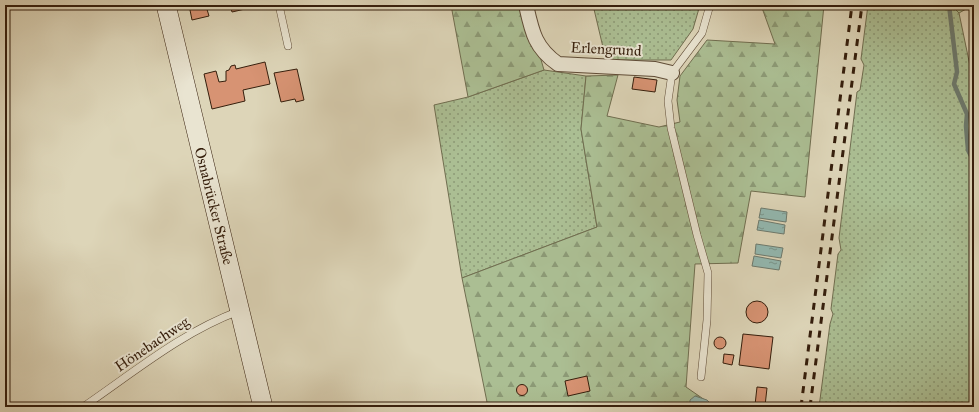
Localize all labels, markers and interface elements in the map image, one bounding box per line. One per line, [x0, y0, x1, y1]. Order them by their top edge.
street label: Erlengrund [570, 38, 642, 60]
street label: Osnabrücker Straße [191, 145, 237, 267]
street label: Hönebachweg [111, 312, 193, 375]

